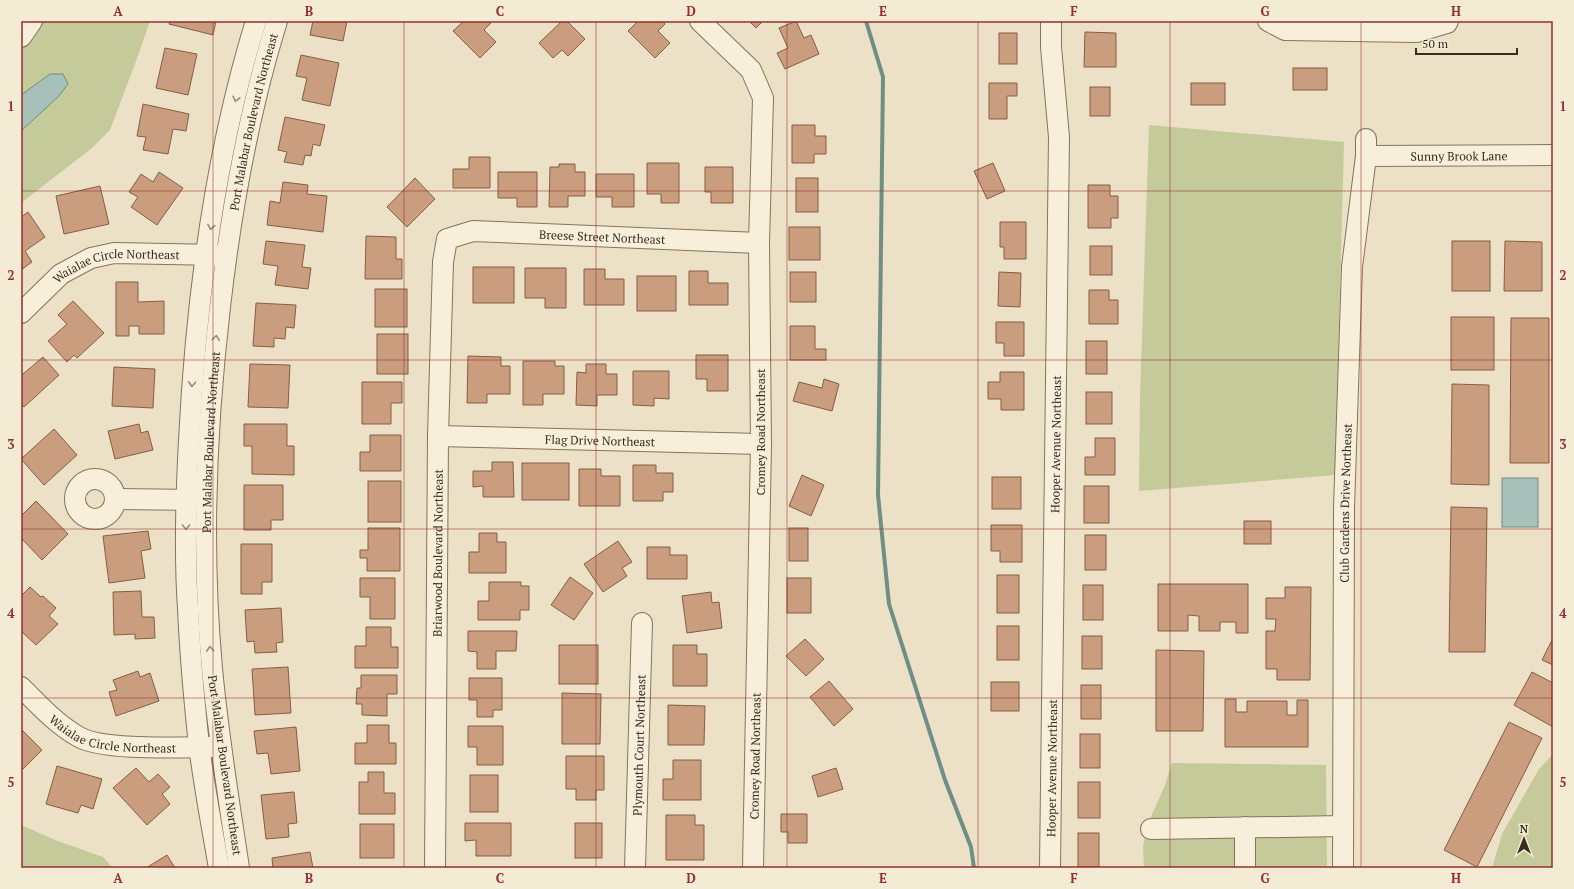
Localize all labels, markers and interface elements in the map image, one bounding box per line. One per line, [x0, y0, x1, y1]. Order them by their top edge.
text: A [113, 2, 123, 20]
text: B [305, 2, 313, 20]
text: C [496, 2, 504, 20]
text: D [686, 2, 696, 20]
text: E [879, 2, 887, 20]
text: F [1070, 2, 1078, 20]
text: G [1260, 2, 1270, 20]
text: H [1451, 2, 1461, 20]
scale bar [1416, 30, 1517, 56]
street label: Port Malabar Boulevard Northeast [226, 31, 281, 212]
text: 50 m [1422, 36, 1449, 51]
one-way arrow [232, 96, 241, 103]
text: 1 [7, 97, 15, 115]
text: 1 [1559, 97, 1567, 115]
street label: Sunny Brook Lane [1411, 148, 1507, 163]
one-way arrow [207, 224, 216, 230]
street label: Breese Street Northeast [539, 226, 666, 247]
street label: Waialae Circle Northeast [49, 245, 180, 286]
text: 2 [7, 266, 15, 284]
text: 2 [1559, 266, 1567, 284]
one-way arrow [212, 334, 221, 341]
street label: Port Malabar Boulevard Northeast [199, 350, 223, 533]
street label: Cromey Road Northeast [753, 368, 768, 496]
street label: Hooper Avenue Northeast [1047, 375, 1064, 513]
one-way arrow [187, 381, 196, 387]
street label: Club Gardens Drive Northeast [1336, 422, 1354, 583]
street label: Flag Drive Northeast [545, 431, 656, 449]
text: 3 [7, 435, 15, 453]
text: 3 [1559, 435, 1567, 453]
street label: Briarwood Boulevard Northeast [429, 468, 445, 637]
one-way arrow [182, 524, 191, 530]
text: 4 [7, 604, 15, 622]
text: 4 [1559, 604, 1567, 622]
one-way arrow [206, 646, 215, 652]
street label: Port Malabar Boulevard Northeast [205, 674, 245, 856]
street label: Plymouth Court Northeast [629, 674, 648, 816]
street label: Cromey Road Northeast [746, 692, 764, 820]
street label: Hooper Avenue Northeast [1043, 698, 1060, 837]
street label: Waialae Circle Northeast [47, 711, 177, 755]
text: 5 [7, 773, 15, 791]
text: 5 [1559, 773, 1567, 791]
north arrow [1504, 819, 1544, 859]
text: N [1520, 822, 1529, 836]
text: A [113, 869, 123, 887]
text: B [305, 869, 313, 887]
text: C [496, 869, 504, 887]
text: D [686, 869, 696, 887]
text: E [879, 869, 887, 887]
text: F [1070, 869, 1078, 887]
text: G [1260, 869, 1270, 887]
text: H [1451, 869, 1461, 887]

